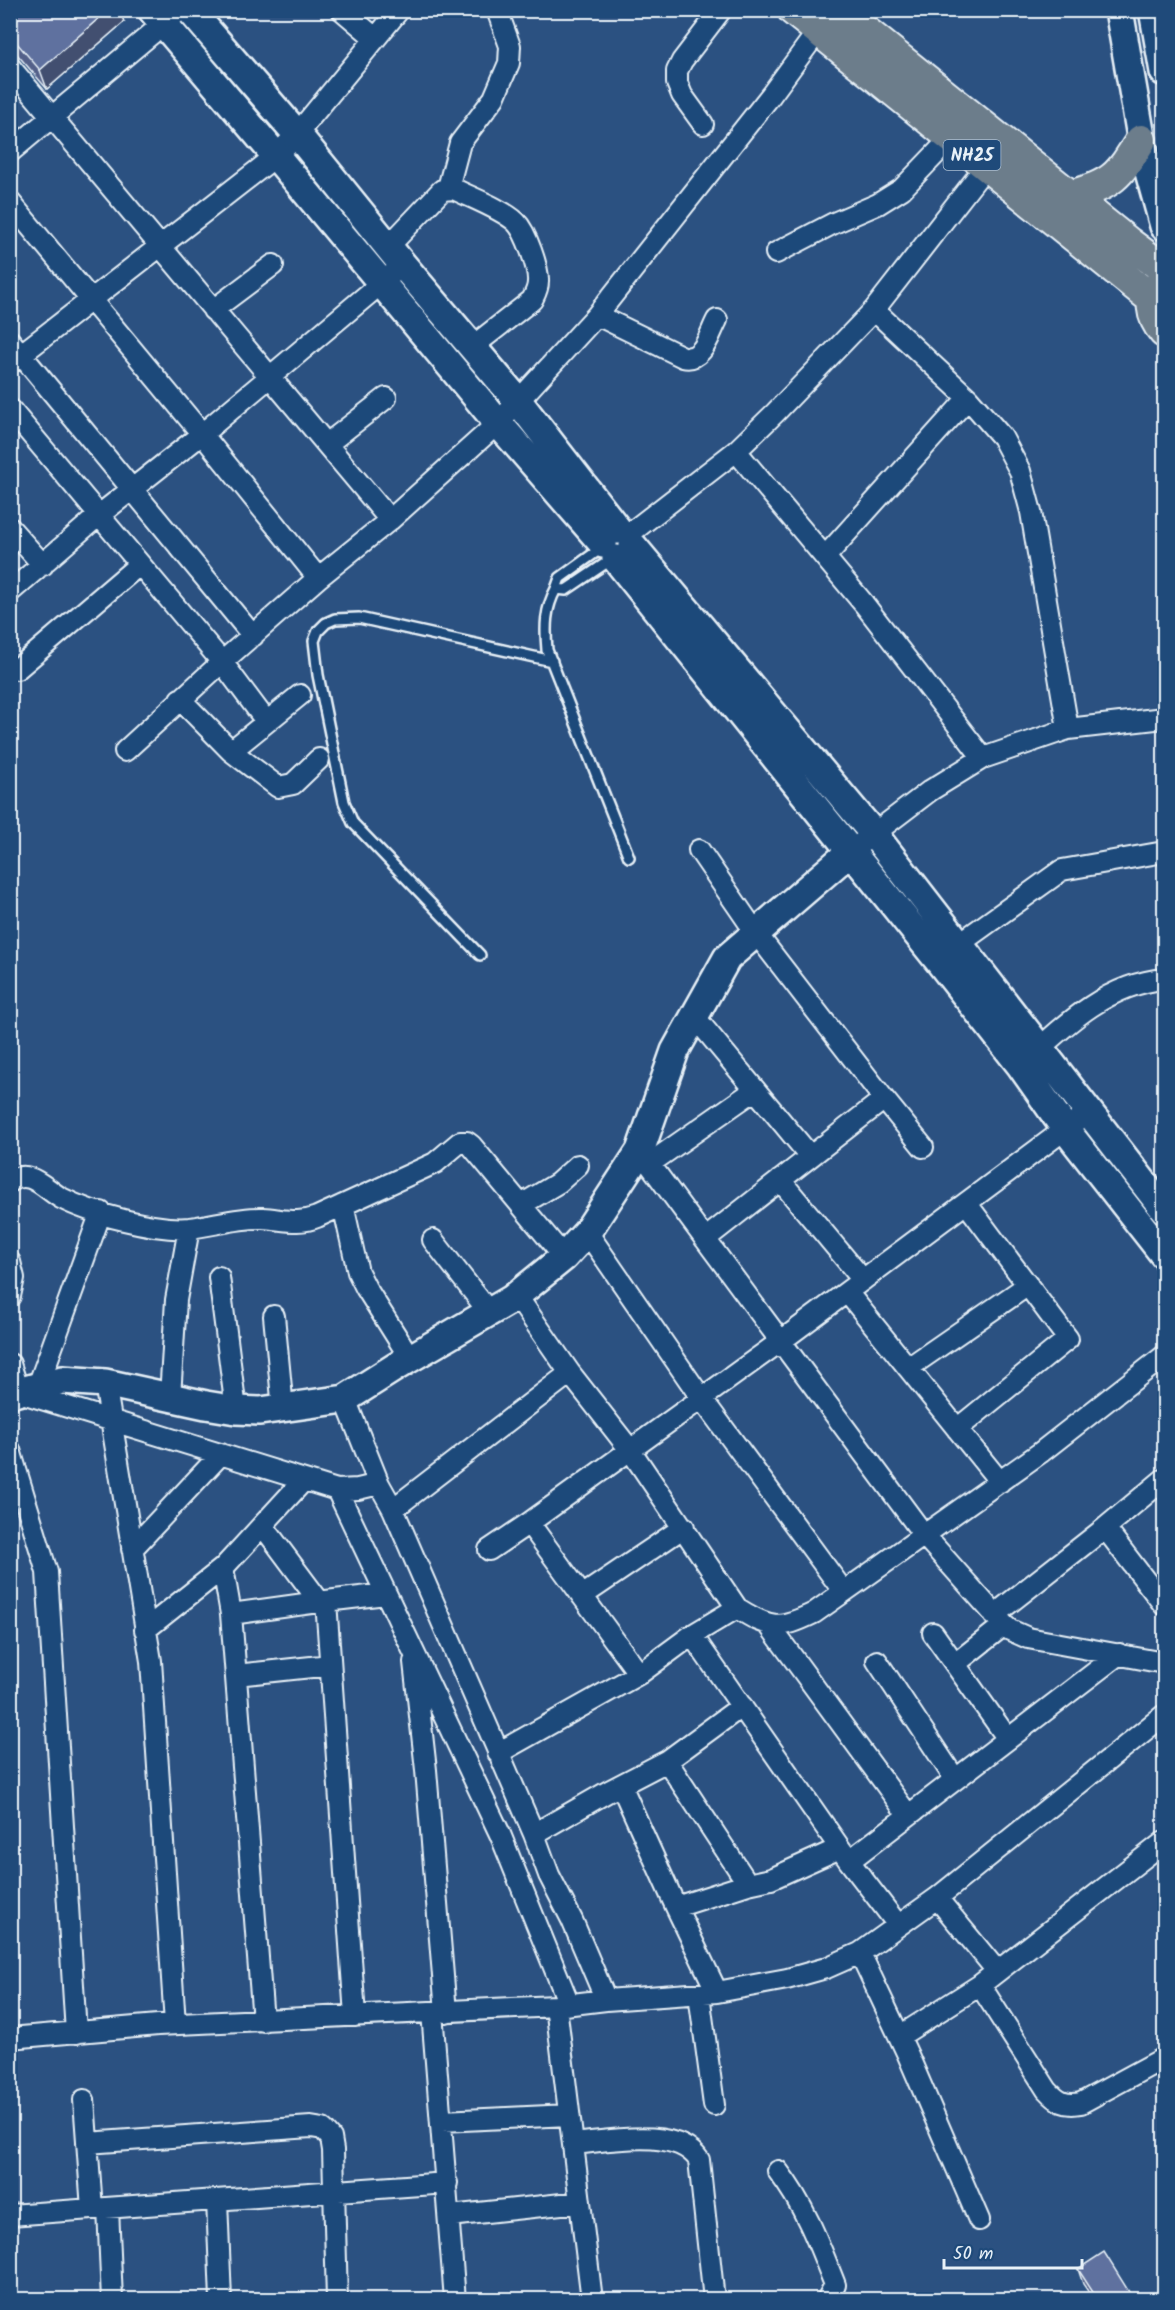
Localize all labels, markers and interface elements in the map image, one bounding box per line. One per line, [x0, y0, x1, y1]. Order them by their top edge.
road number: NH25 [944, 140, 1000, 170]
scale bar [944, 2232, 1082, 2270]
text: 50 m [953, 2240, 993, 2269]

